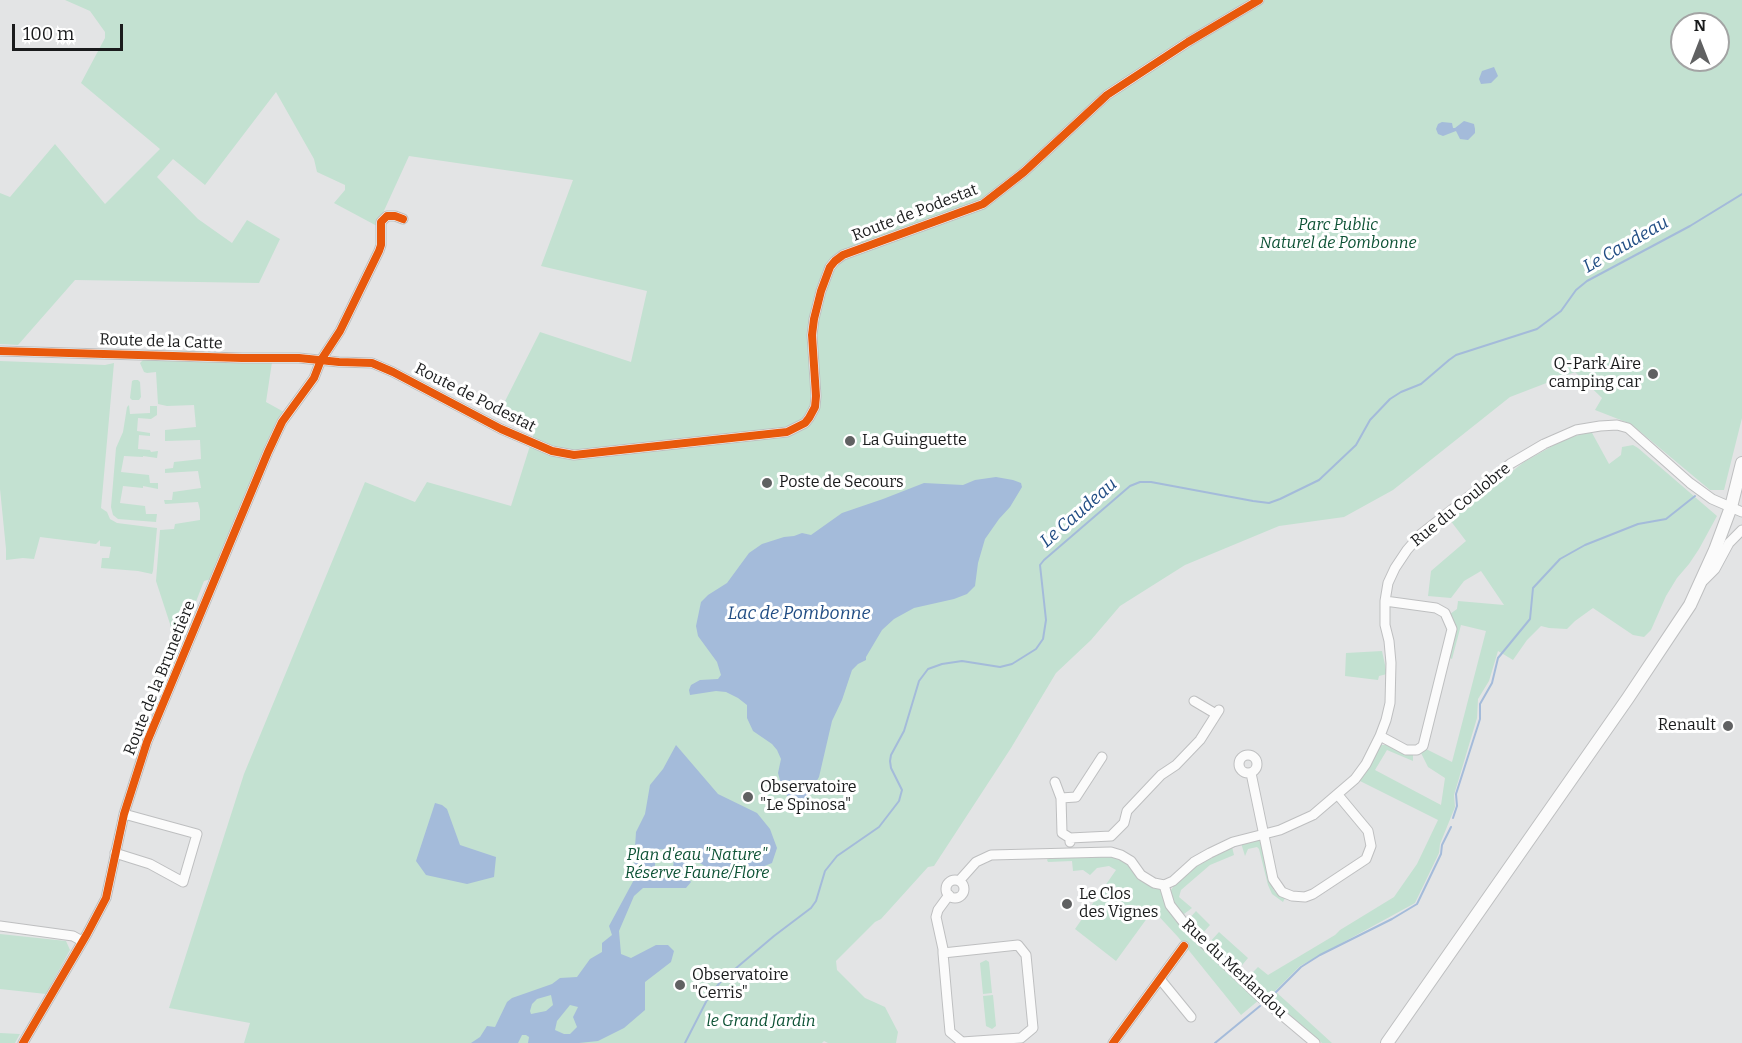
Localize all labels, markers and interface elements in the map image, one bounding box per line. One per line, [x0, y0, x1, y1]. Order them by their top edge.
scale bar [15, 12, 126, 50]
north arrow [1670, 12, 1730, 72]
text: N [1694, 16, 1706, 35]
text: 100 m [23, 23, 74, 45]
street label: Route de Podestat [850, 180, 980, 246]
water label: Le Caudeau [1580, 212, 1672, 278]
park label: Parc Public Naturel de Pombonne [1260, 216, 1416, 254]
street label: Route de la Catte [99, 330, 223, 354]
place label: Q-Park Aire camping car [1549, 355, 1641, 393]
street label: Route de Podestat [411, 359, 539, 437]
marker: Q-Park Aire camping car [1646, 367, 1660, 381]
place label: La Guinguette [862, 431, 967, 451]
marker: La Guinguette [843, 434, 857, 448]
street label: Rue du Coulobre [1407, 459, 1515, 551]
place label: Poste de Secours [779, 473, 904, 493]
water label: Le Caudeau [1036, 474, 1122, 552]
marker: Poste de Secours [760, 476, 774, 490]
street label: Route de la Brunetière [120, 598, 200, 758]
water label: Lac de Pombonne [728, 603, 870, 625]
place label: Renault [1658, 716, 1716, 736]
marker: Renault [1721, 719, 1735, 733]
place label: Observatoire "Le Spinosa" [760, 778, 857, 816]
marker: Observatoire "Le Spinosa" [741, 790, 755, 804]
park label: Plan d'eau "Nature" Réserve Faune/Flore [625, 846, 769, 884]
place label: Le Clos des Vignes [1079, 885, 1158, 923]
marker: Le Clos des Vignes [1060, 897, 1074, 911]
street label: Rue du Merlandou [1178, 916, 1290, 1022]
place label: Observatoire "Cerris" [692, 966, 789, 1004]
marker: Observatoire "Cerris" [673, 978, 687, 992]
park label: le Grand Jardin [706, 1012, 816, 1032]

